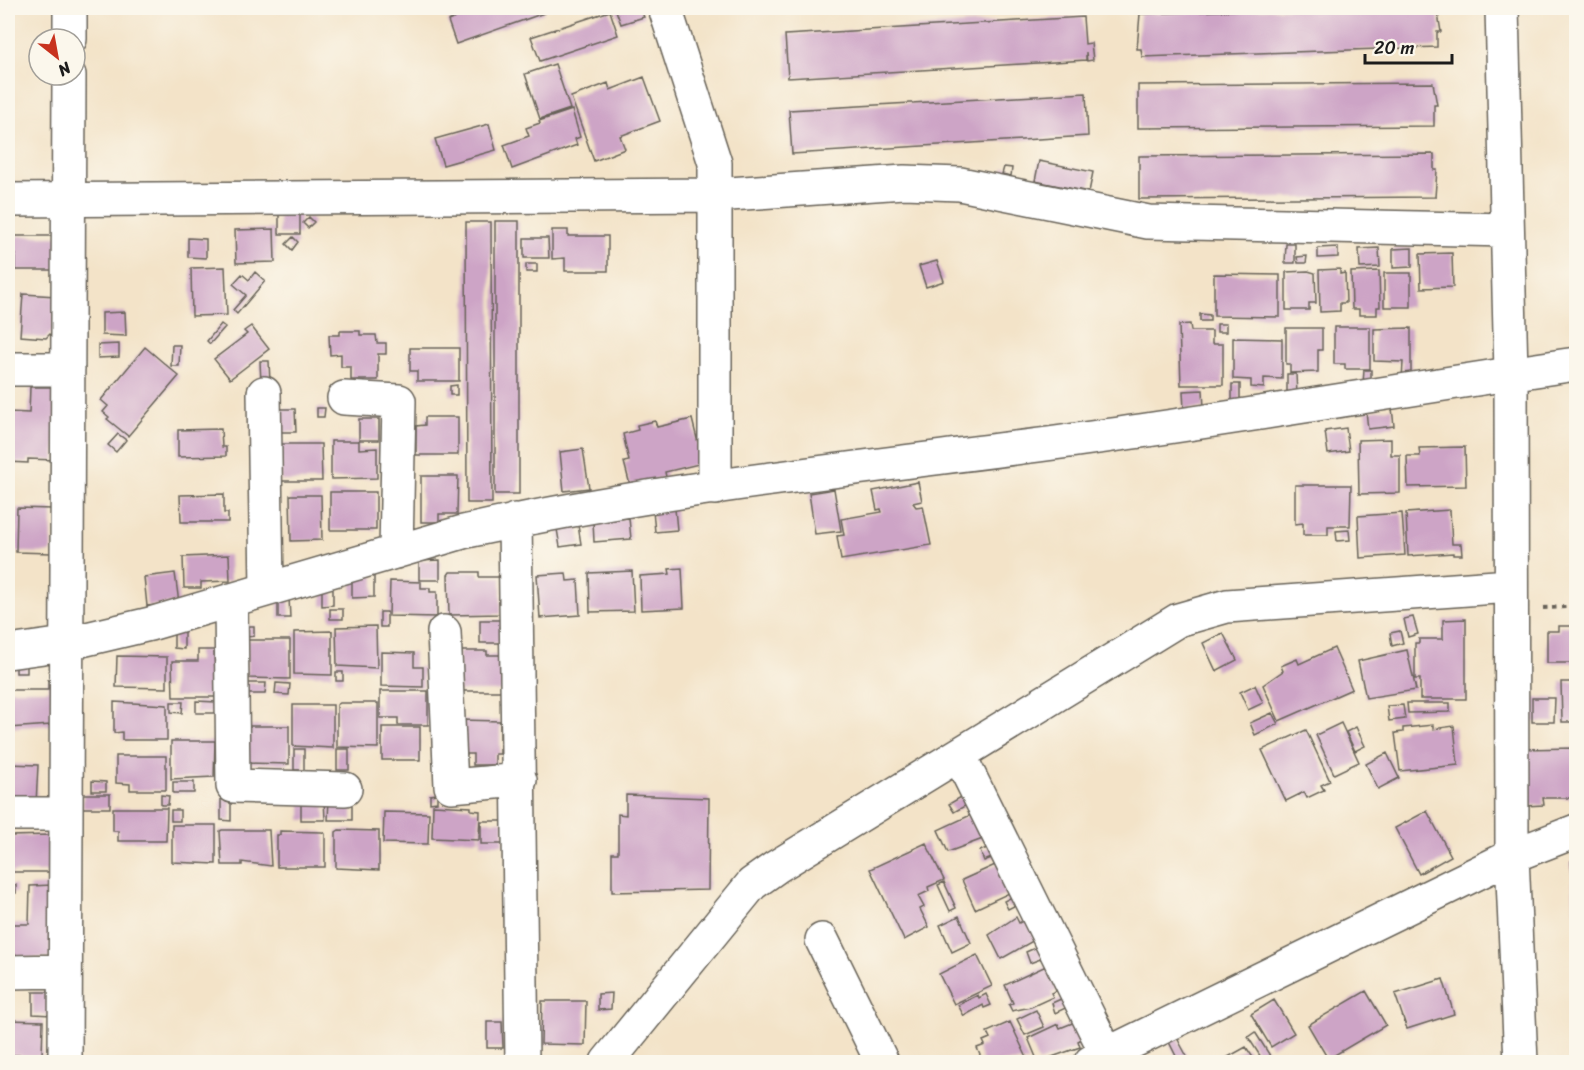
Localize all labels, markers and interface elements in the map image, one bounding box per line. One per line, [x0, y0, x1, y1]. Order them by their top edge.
north arrow [27, 27, 87, 87]
scale bar [1365, 27, 1452, 65]
text: 20 m [1374, 32, 1414, 64]
text: N [51, 54, 78, 85]

